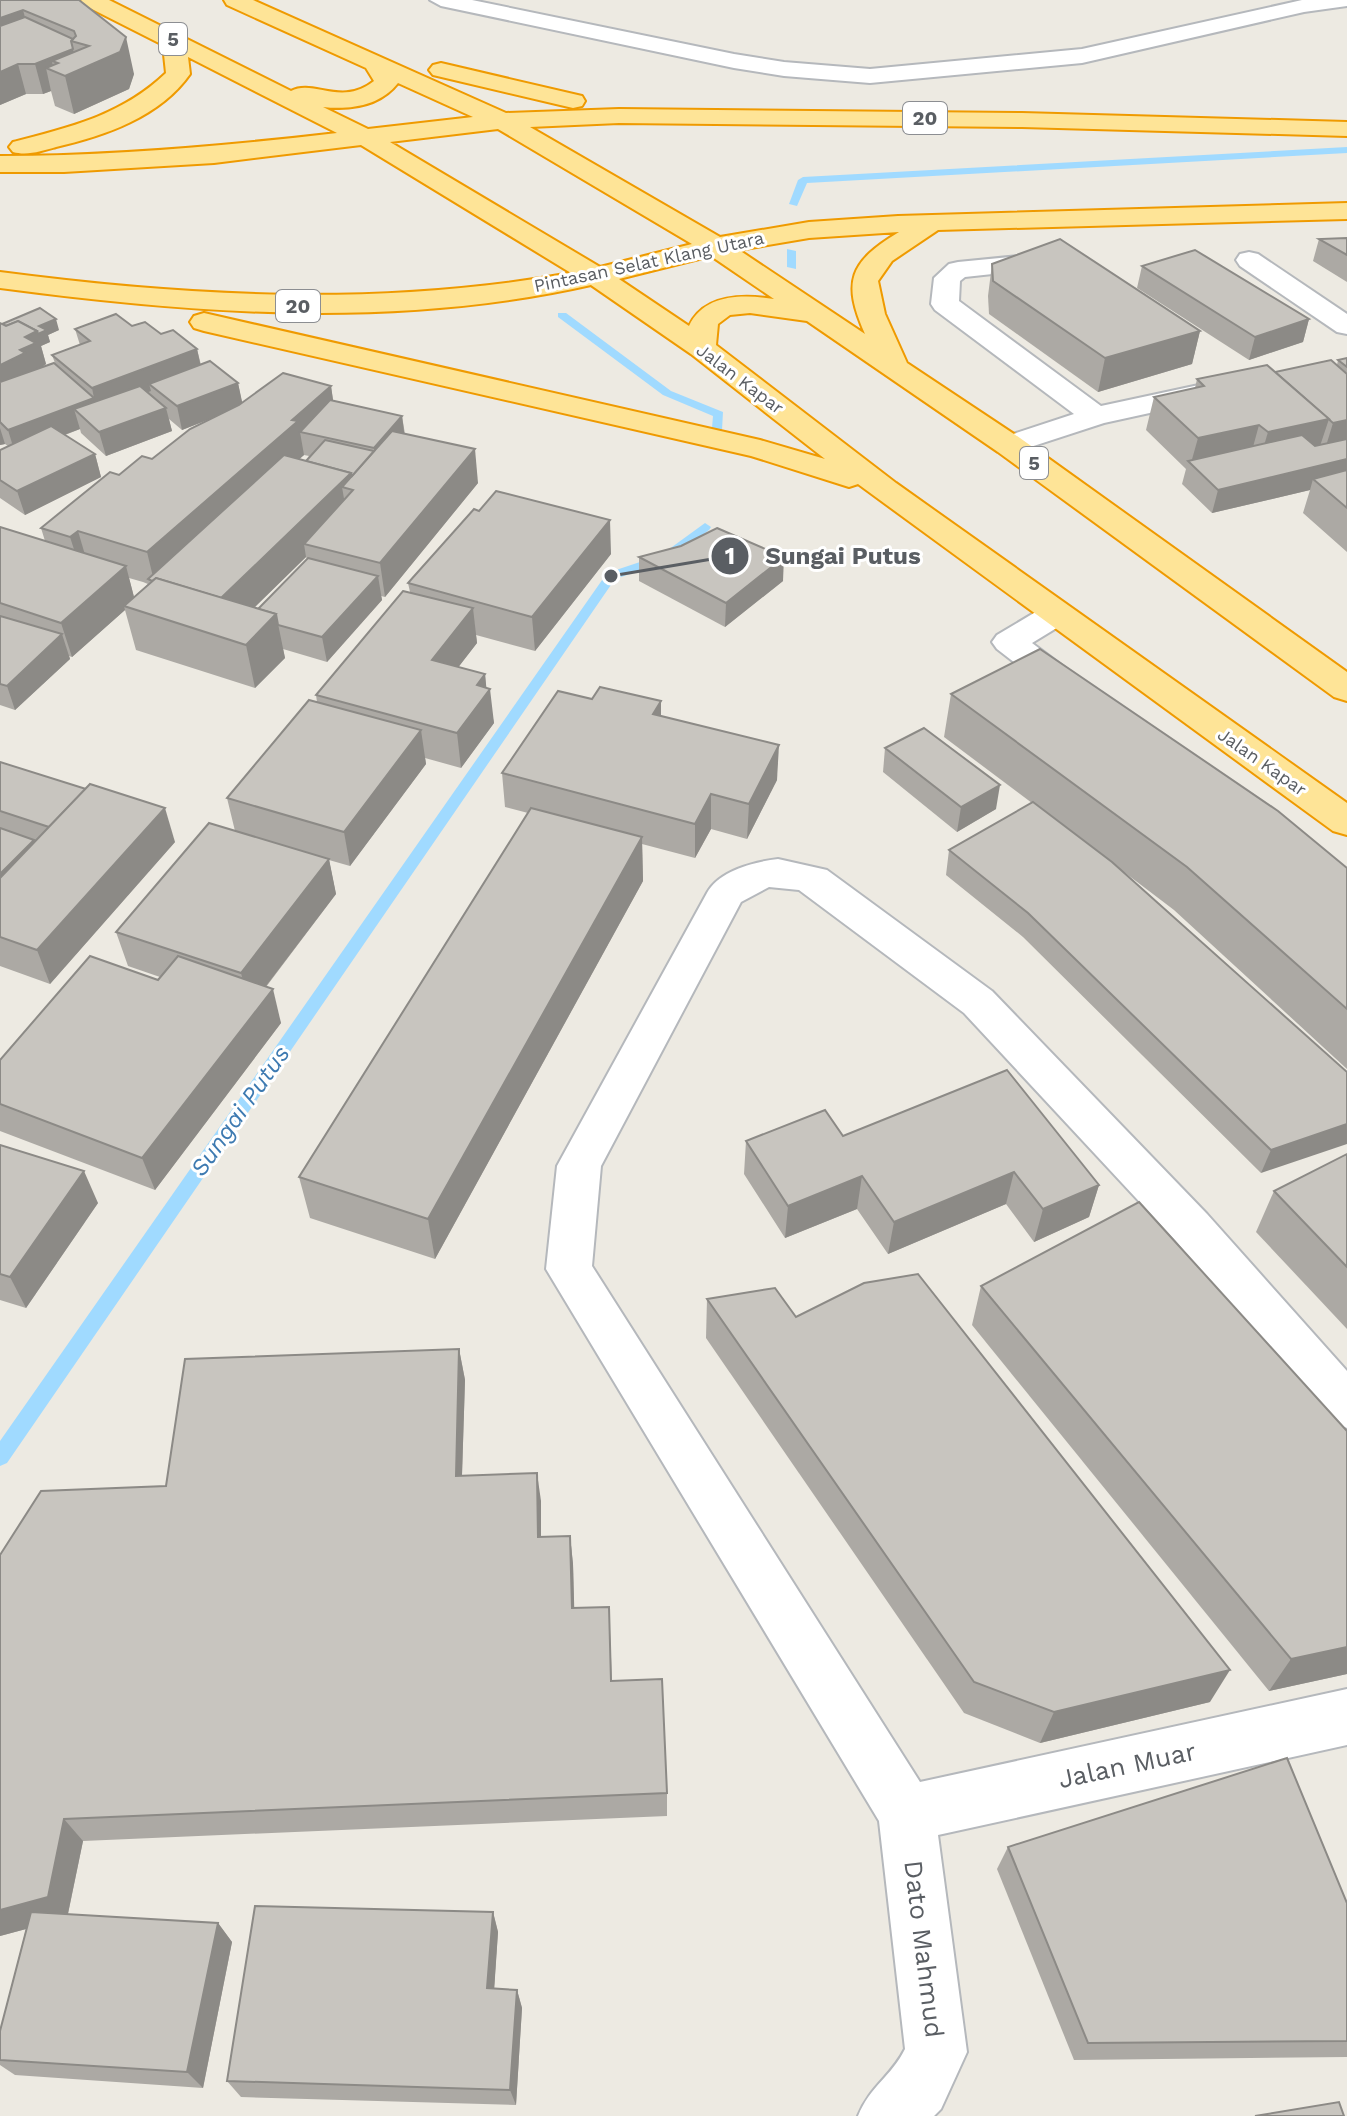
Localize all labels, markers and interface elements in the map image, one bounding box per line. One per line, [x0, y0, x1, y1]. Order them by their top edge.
road number: 5 [159, 23, 187, 55]
road number: 20 [903, 102, 947, 134]
street label: Pintasan Selat Klang Utara [532, 227, 766, 296]
road number: 20 [276, 290, 320, 322]
street label: Jalan Kapar [693, 339, 788, 418]
road number: 5 [1020, 447, 1048, 479]
callout: Sungai Putus [710, 532, 937, 580]
text: 1 [725, 542, 735, 570]
text: Sungai Putus [765, 542, 921, 570]
street label: Jalan Kapar [1214, 723, 1311, 800]
water label: Sungai Putus [185, 1040, 295, 1182]
street label: Jalan Muar [1055, 1736, 1199, 1794]
street label: Dato Mahmud [898, 1859, 950, 2039]

